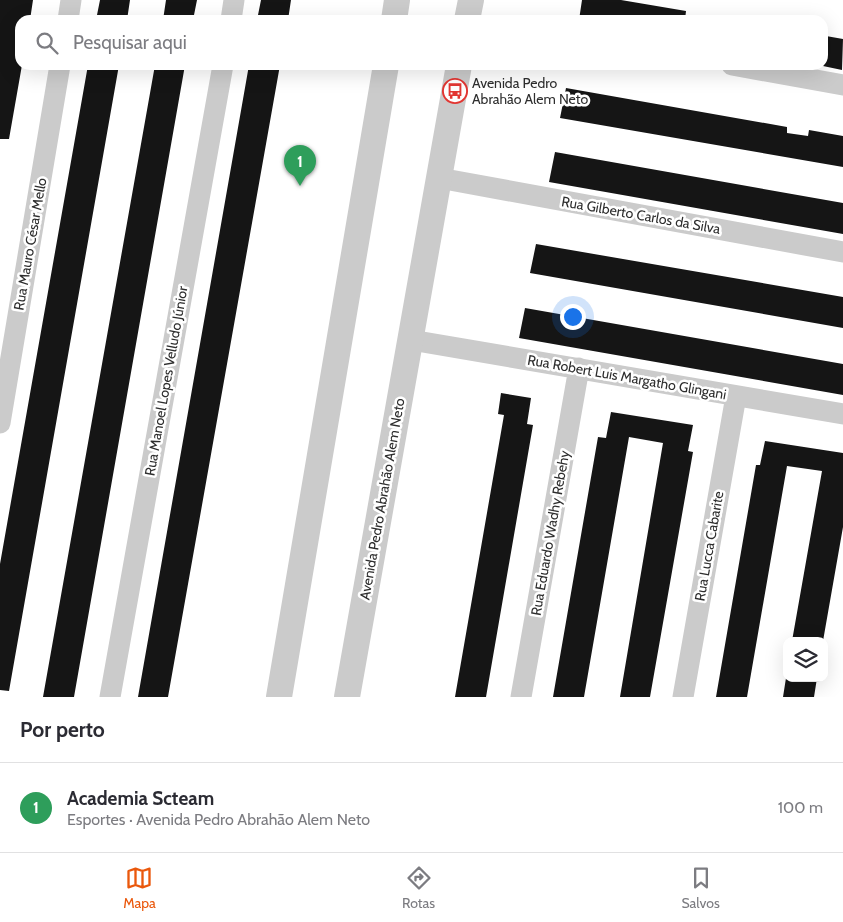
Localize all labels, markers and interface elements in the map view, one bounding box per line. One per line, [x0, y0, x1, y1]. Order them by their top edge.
search box [15, 15, 828, 70]
icon: search [33, 29, 61, 57]
text: Pesquisar aqui [73, 31, 187, 54]
place label: Avenida Pedro Abrahão Alem Neto [472, 74, 588, 108]
bus stop icon: Avenida Pedro Abrahão Alem Neto [442, 78, 468, 104]
pin: 1 [284, 145, 316, 186]
street label: Rua Mauro César Mello [9, 176, 51, 312]
street label: Rua Gilberto Carlos da Silva [560, 192, 722, 238]
street label: Rua Manoel Lopes Velludo Júnior [140, 284, 192, 477]
your location [560, 304, 586, 330]
street label: Rua Robert Luis Margatho Glingani [526, 351, 728, 403]
street label: Avenida Pedro Abrahão Alem Neto [355, 396, 409, 601]
street label: Rua Eduardo Wadhy Rebehy [527, 449, 573, 617]
street label: Rua Lucca Cabarite [690, 490, 728, 602]
map controls [783, 637, 828, 682]
button: layers [783, 637, 828, 682]
text: Por perto [20, 717, 105, 742]
text: Academia Scteam [67, 787, 214, 810]
text: 1 [33, 798, 39, 817]
text: 100 m [778, 798, 823, 817]
text: Esportes · Avenida Pedro Abrahão Alem Neto [67, 810, 370, 829]
tab: Mapa [123, 864, 156, 912]
tab: Rotas [402, 864, 435, 912]
tab: Salvos [681, 864, 720, 912]

